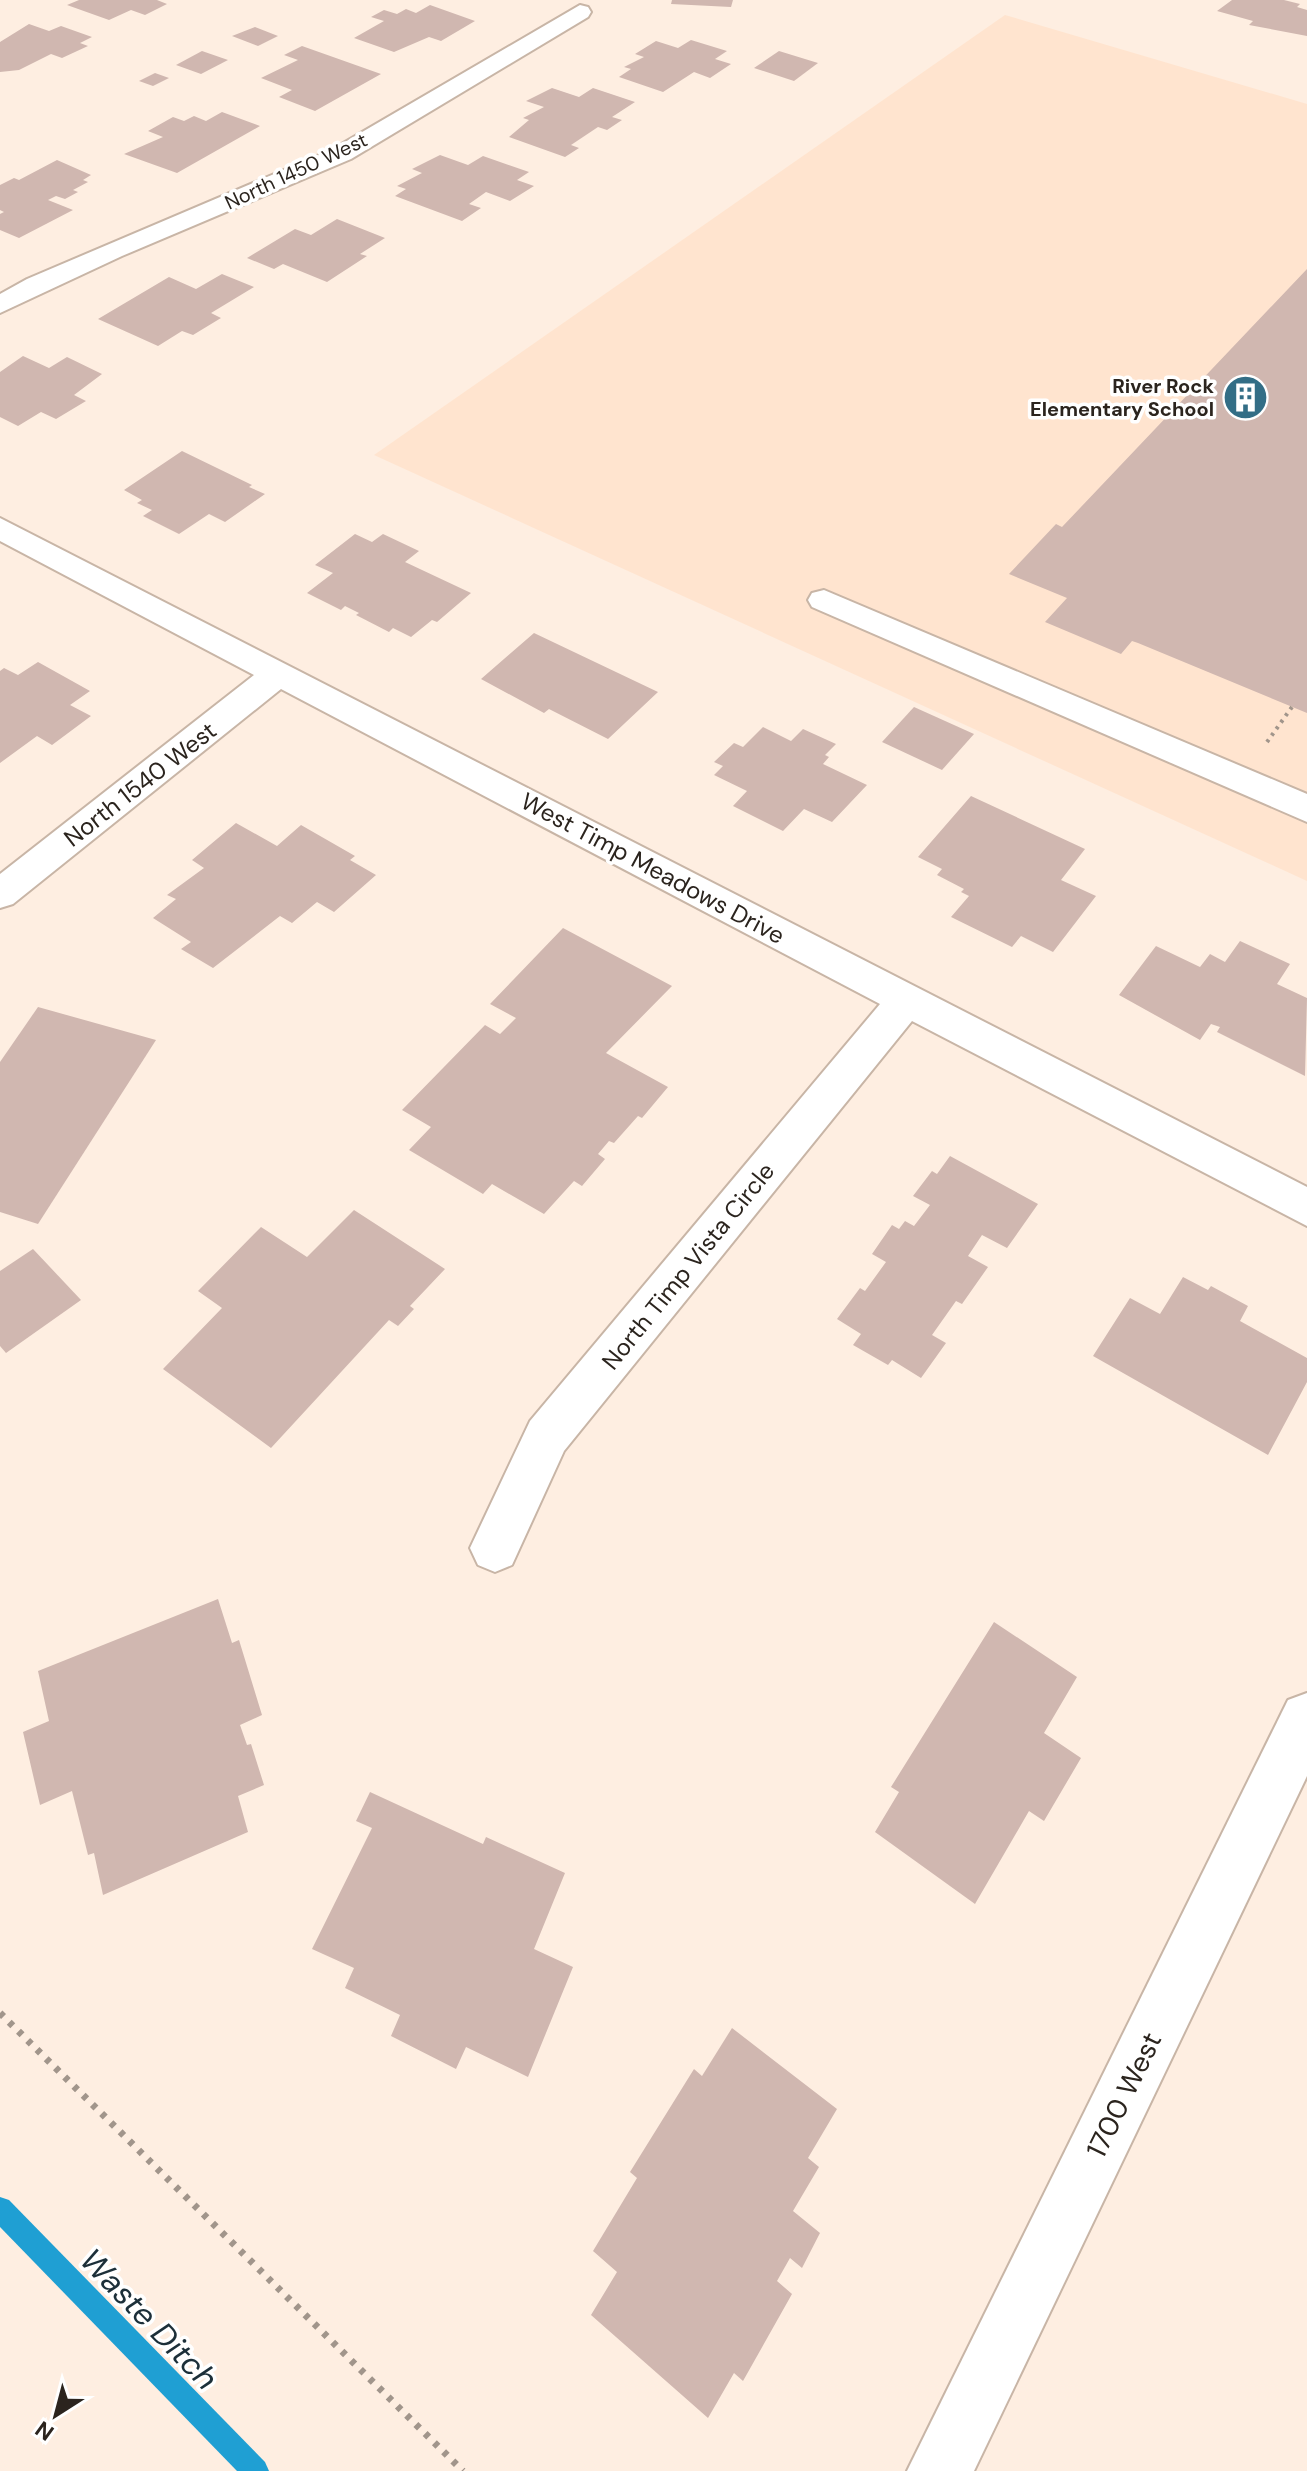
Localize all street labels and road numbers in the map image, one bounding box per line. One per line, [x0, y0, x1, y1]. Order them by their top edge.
street label: North 1450 West [221, 127, 372, 215]
street label: North 1540 West [57, 715, 223, 853]
street label: West Timp Meadows Drive [516, 785, 790, 951]
street label: North Timp Vista Circle [595, 1156, 781, 1376]
street label: 1700 West [1078, 2026, 1170, 2164]

